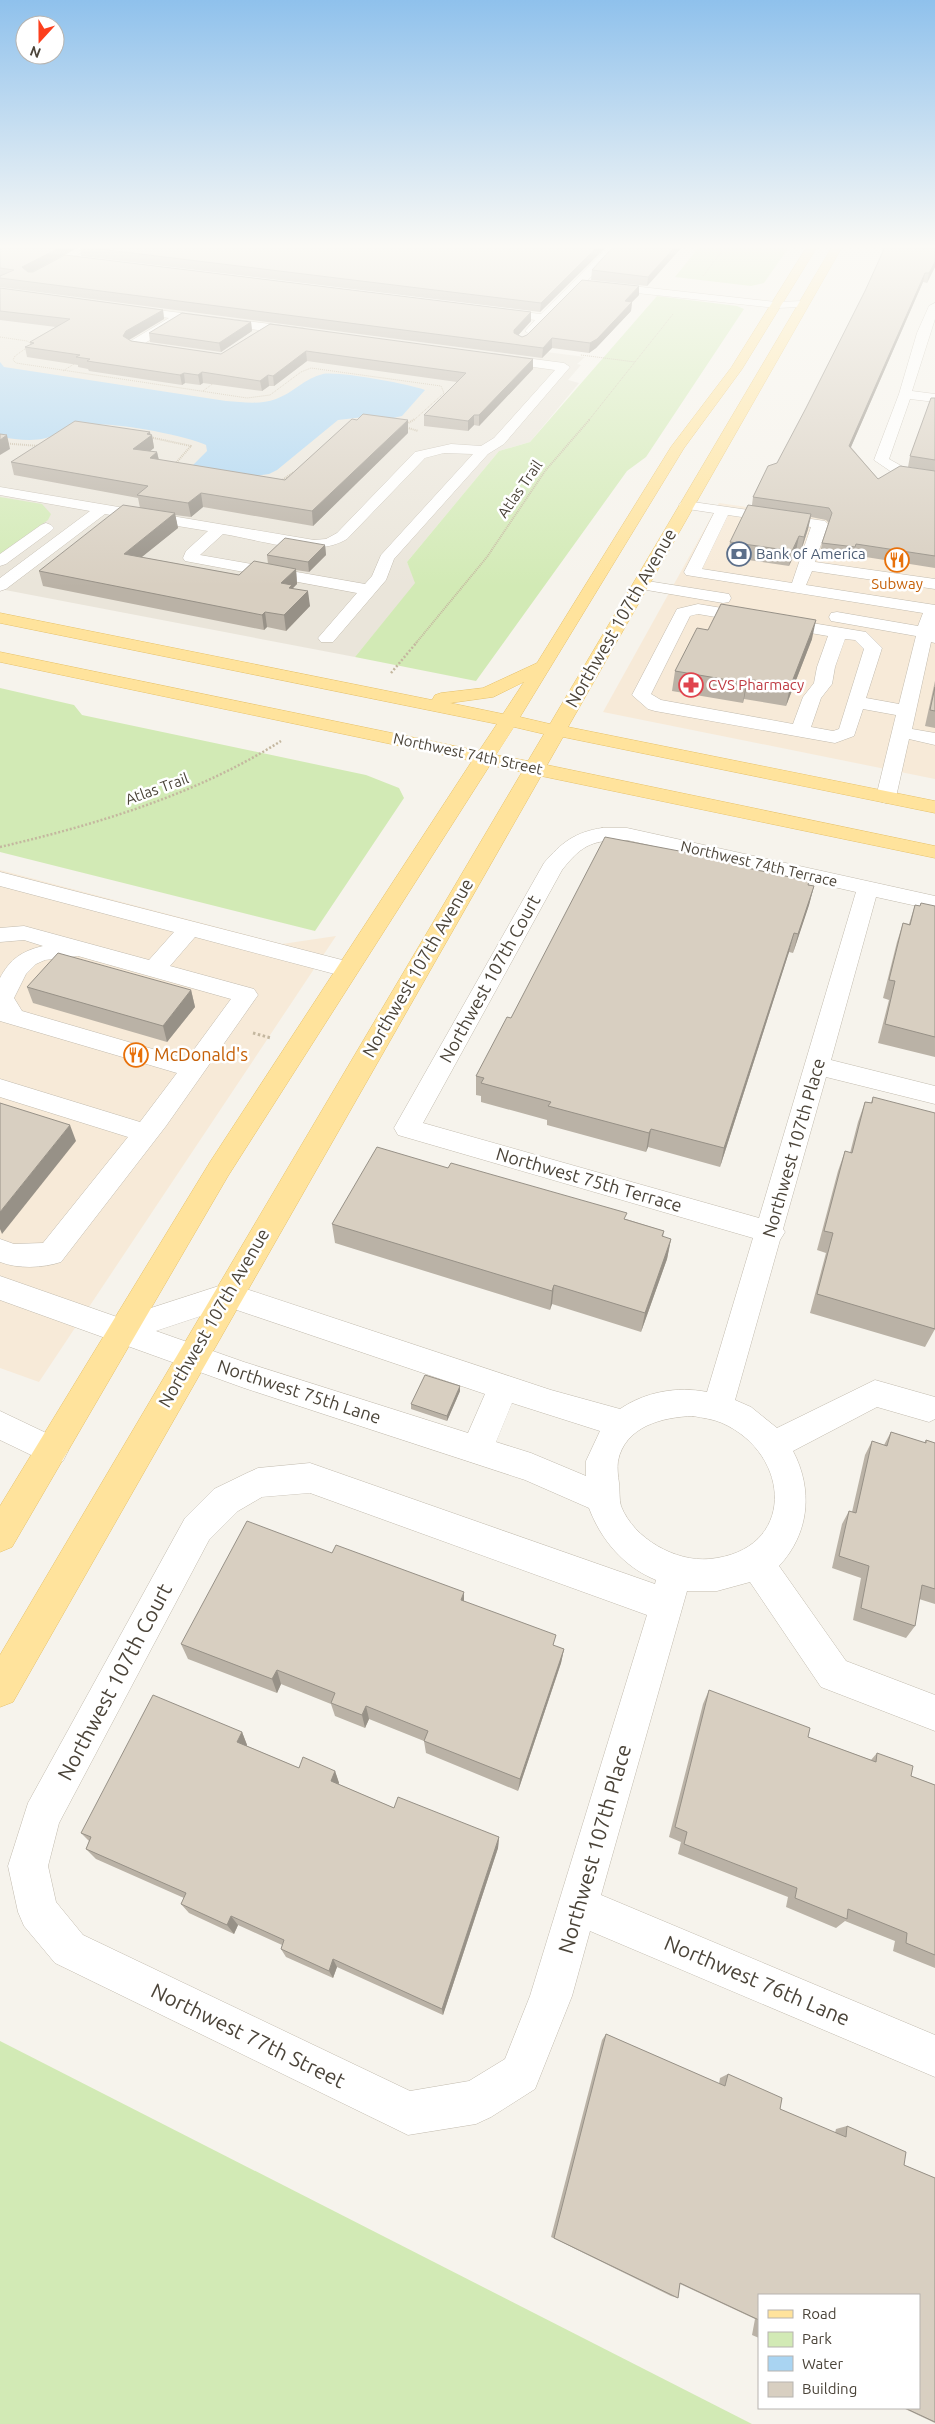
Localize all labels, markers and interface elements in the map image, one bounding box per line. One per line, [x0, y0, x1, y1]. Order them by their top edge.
north arrow [15, 15, 65, 65]
text: N [28, 43, 43, 61]
street label: Atlas Trail [494, 457, 546, 521]
street label: Northwest 107th Avenue [561, 525, 680, 710]
bank icon: Bank of America [726, 541, 752, 567]
place label: Bank of America [756, 545, 866, 562]
restaurant icon: Subway [884, 547, 910, 573]
place label: Subway [871, 575, 923, 592]
pharmacy icon: CVS Pharmacy [678, 672, 704, 698]
place label: CVS Pharmacy [708, 676, 804, 693]
street label: Northwest 74th Street [392, 729, 544, 778]
street label: Atlas Trail [123, 769, 191, 808]
street label: Northwest 74th Terrace [679, 837, 839, 890]
street label: Northwest 107th Avenue [358, 875, 477, 1060]
street label: Northwest 107th Court [435, 891, 543, 1066]
restaurant icon: McDonald's [123, 1042, 149, 1068]
place label: McDonald's [154, 1044, 248, 1064]
street label: Northwest 107th Place [758, 1056, 828, 1240]
street label: Northwest 75th Terrace [494, 1143, 685, 1215]
street label: Northwest 107th Avenue [154, 1225, 273, 1410]
street label: Northwest 75th Lane [215, 1355, 384, 1427]
street label: Northwest 107th Court [52, 1579, 176, 1784]
street label: Northwest 107th Place [553, 1741, 635, 1956]
street label: Northwest 76th Lane [661, 1930, 854, 2030]
street label: Northwest 77th Street [148, 1978, 349, 2093]
legend [758, 2294, 920, 2409]
text: Road [802, 2305, 837, 2322]
text: Park [802, 2330, 832, 2347]
text: Water [802, 2355, 843, 2372]
text: Building [802, 2380, 857, 2397]

